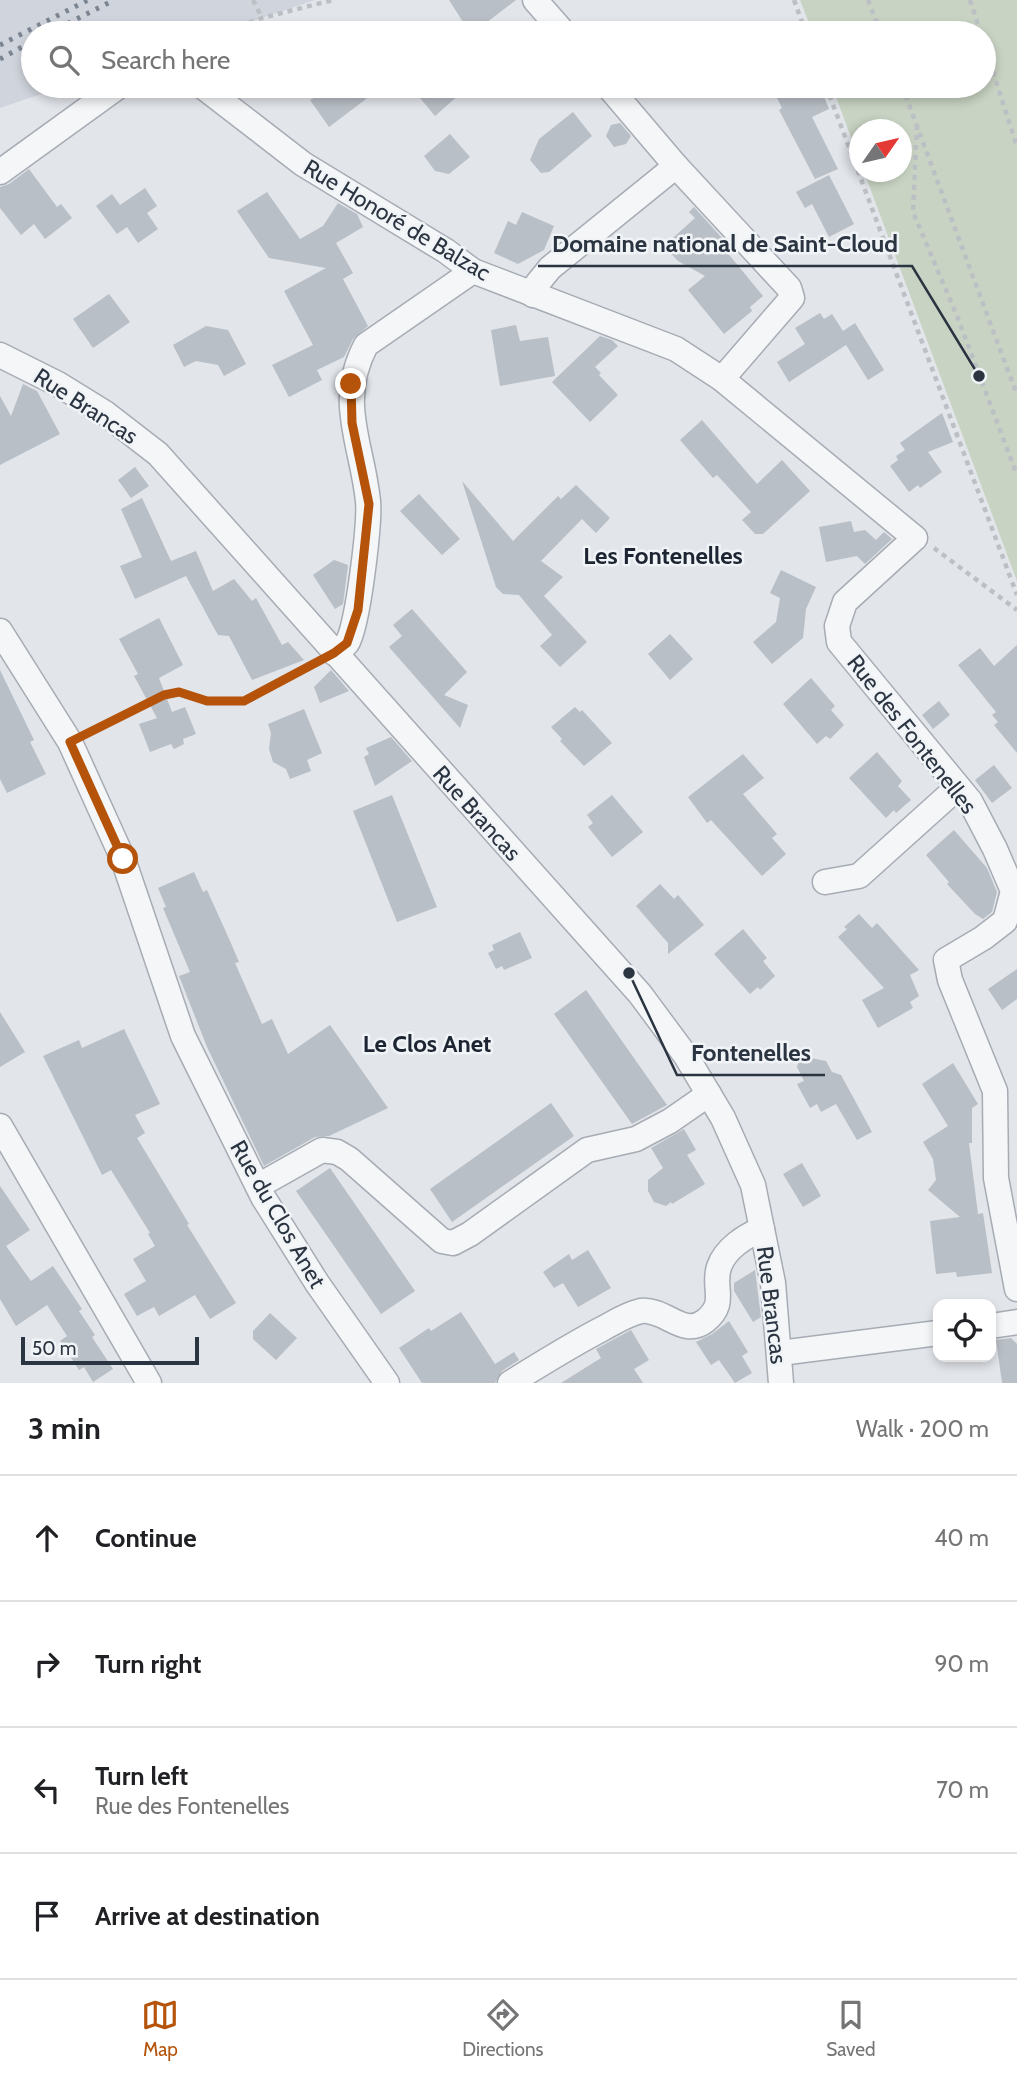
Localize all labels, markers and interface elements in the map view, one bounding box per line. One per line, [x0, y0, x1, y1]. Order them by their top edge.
search box [21, 21, 996, 98]
icon: search [45, 41, 83, 79]
text: Search here [101, 44, 230, 76]
north arrow [849, 119, 912, 182]
street label: Rue Honoré de Balzac [299, 153, 495, 287]
callout: Domaine national de Saint-Cloud [538, 221, 912, 266]
text: Domaine national de Saint-Cloud [552, 229, 898, 258]
street label: Rue Brancas [29, 362, 143, 450]
route end [335, 368, 366, 399]
district label: Les Fontenelles [583, 541, 743, 570]
street label: Rue des Fontenelles [841, 649, 983, 819]
street label: Rue Brancas [427, 760, 527, 866]
route start [107, 843, 138, 874]
district label: Le Clos Anet [363, 1029, 491, 1058]
callout: Fontenelles [677, 1030, 825, 1075]
text: Fontenelles [691, 1038, 811, 1067]
street label: Rue du Clos Anet [224, 1135, 332, 1293]
street label: Rue Brancas [751, 1245, 793, 1365]
map controls [933, 1299, 996, 1362]
button: locate [933, 1299, 996, 1362]
scale bar [21, 1334, 200, 1366]
text: 50 m [32, 1337, 76, 1360]
text: 3 min [28, 1410, 101, 1447]
text: Walk · 200 m [856, 1415, 989, 1443]
icon: ahead [28, 1519, 66, 1557]
text: Continue [95, 1522, 197, 1554]
text: 40 m [934, 1524, 989, 1552]
icon: right [28, 1645, 66, 1683]
text: Turn right [95, 1648, 201, 1680]
text: 90 m [935, 1650, 989, 1678]
text: Turn left [95, 1760, 188, 1792]
icon: left [28, 1771, 66, 1809]
text: 70 m [936, 1776, 989, 1804]
text: Rue des Fontenelles [95, 1792, 289, 1820]
icon: arrive [28, 1897, 66, 1935]
text: Arrive at destination [95, 1900, 320, 1932]
tab: Map [141, 1996, 179, 2061]
tab: Directions [462, 1996, 543, 2061]
tab: Saved [826, 1996, 876, 2061]

